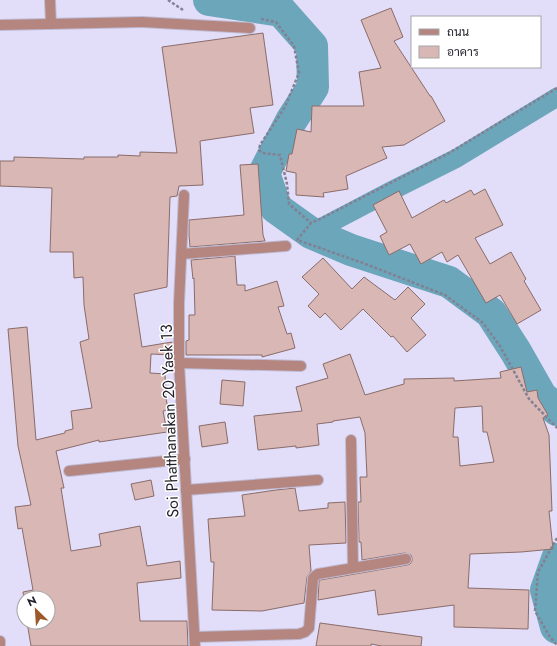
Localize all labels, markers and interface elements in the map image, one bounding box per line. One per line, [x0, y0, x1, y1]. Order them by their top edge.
legend [411, 16, 541, 68]
text: ถนน [447, 23, 470, 41]
text: อาคาร [447, 43, 479, 61]
street label: Soi Phatthanakan 20 Yaek 13 [155, 324, 184, 518]
north arrow [16, 590, 56, 630]
text: N [24, 592, 39, 610]

